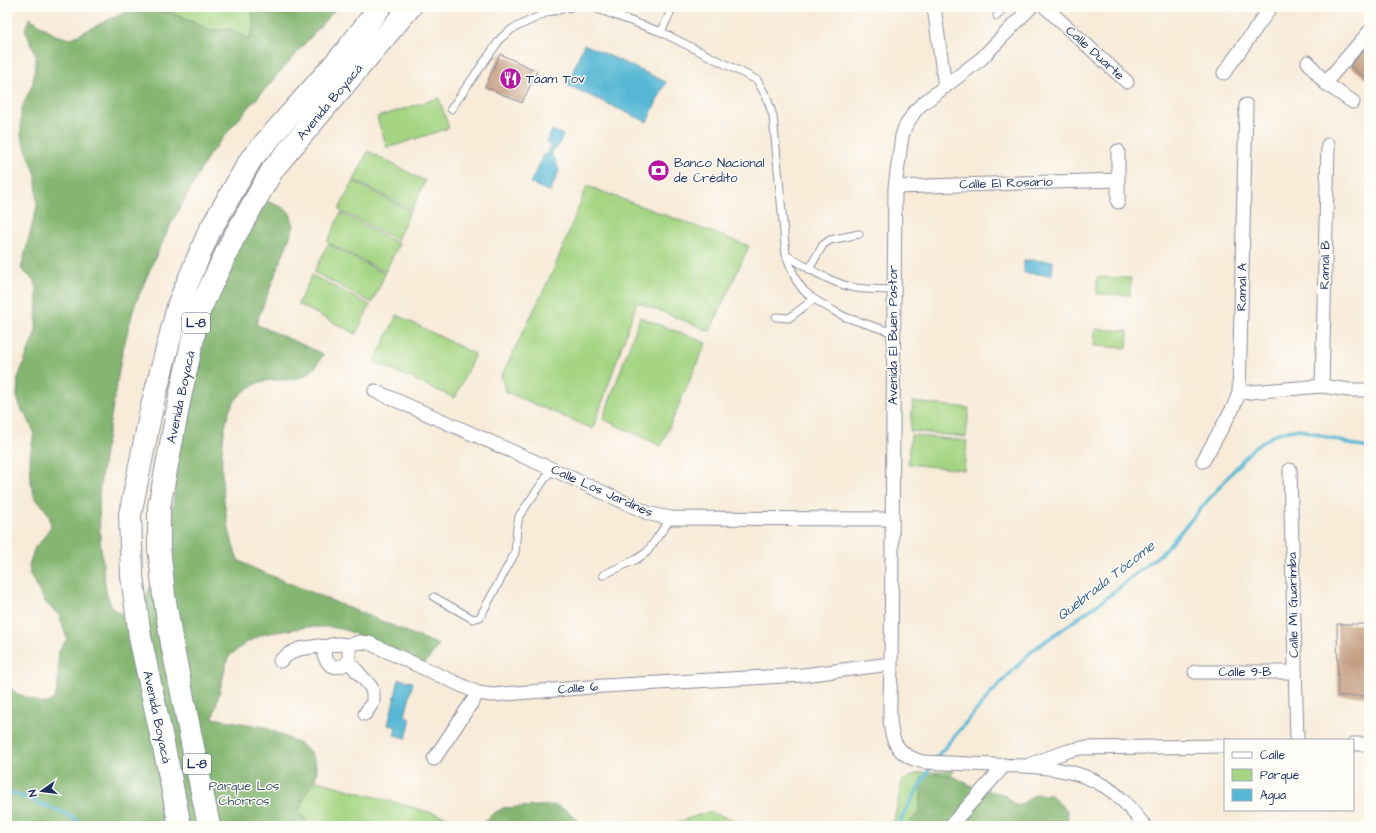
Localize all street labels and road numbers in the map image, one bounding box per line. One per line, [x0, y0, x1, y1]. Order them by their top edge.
street label: Calle Duarte [1062, 22, 1128, 84]
street label: Avenida Boyacá [293, 60, 368, 145]
street label: Calle El Rosario [959, 172, 1054, 194]
street label: Ramal B [1316, 240, 1334, 290]
street label: Ramal A [1233, 262, 1251, 311]
street label: Avenida El Buen Pastor [884, 265, 902, 405]
road number: L-8 [182, 313, 210, 333]
street label: Avenida Boyacá [162, 349, 201, 445]
street label: Calle Los Jardines [548, 460, 656, 522]
street label: Calle Mi Guarimba [1283, 552, 1303, 658]
street label: Calle 9-B [1219, 663, 1271, 681]
street label: Avenida Boyacá [137, 669, 176, 766]
street label: Calle 6 [557, 677, 599, 699]
road number: L-8 [183, 754, 211, 774]

